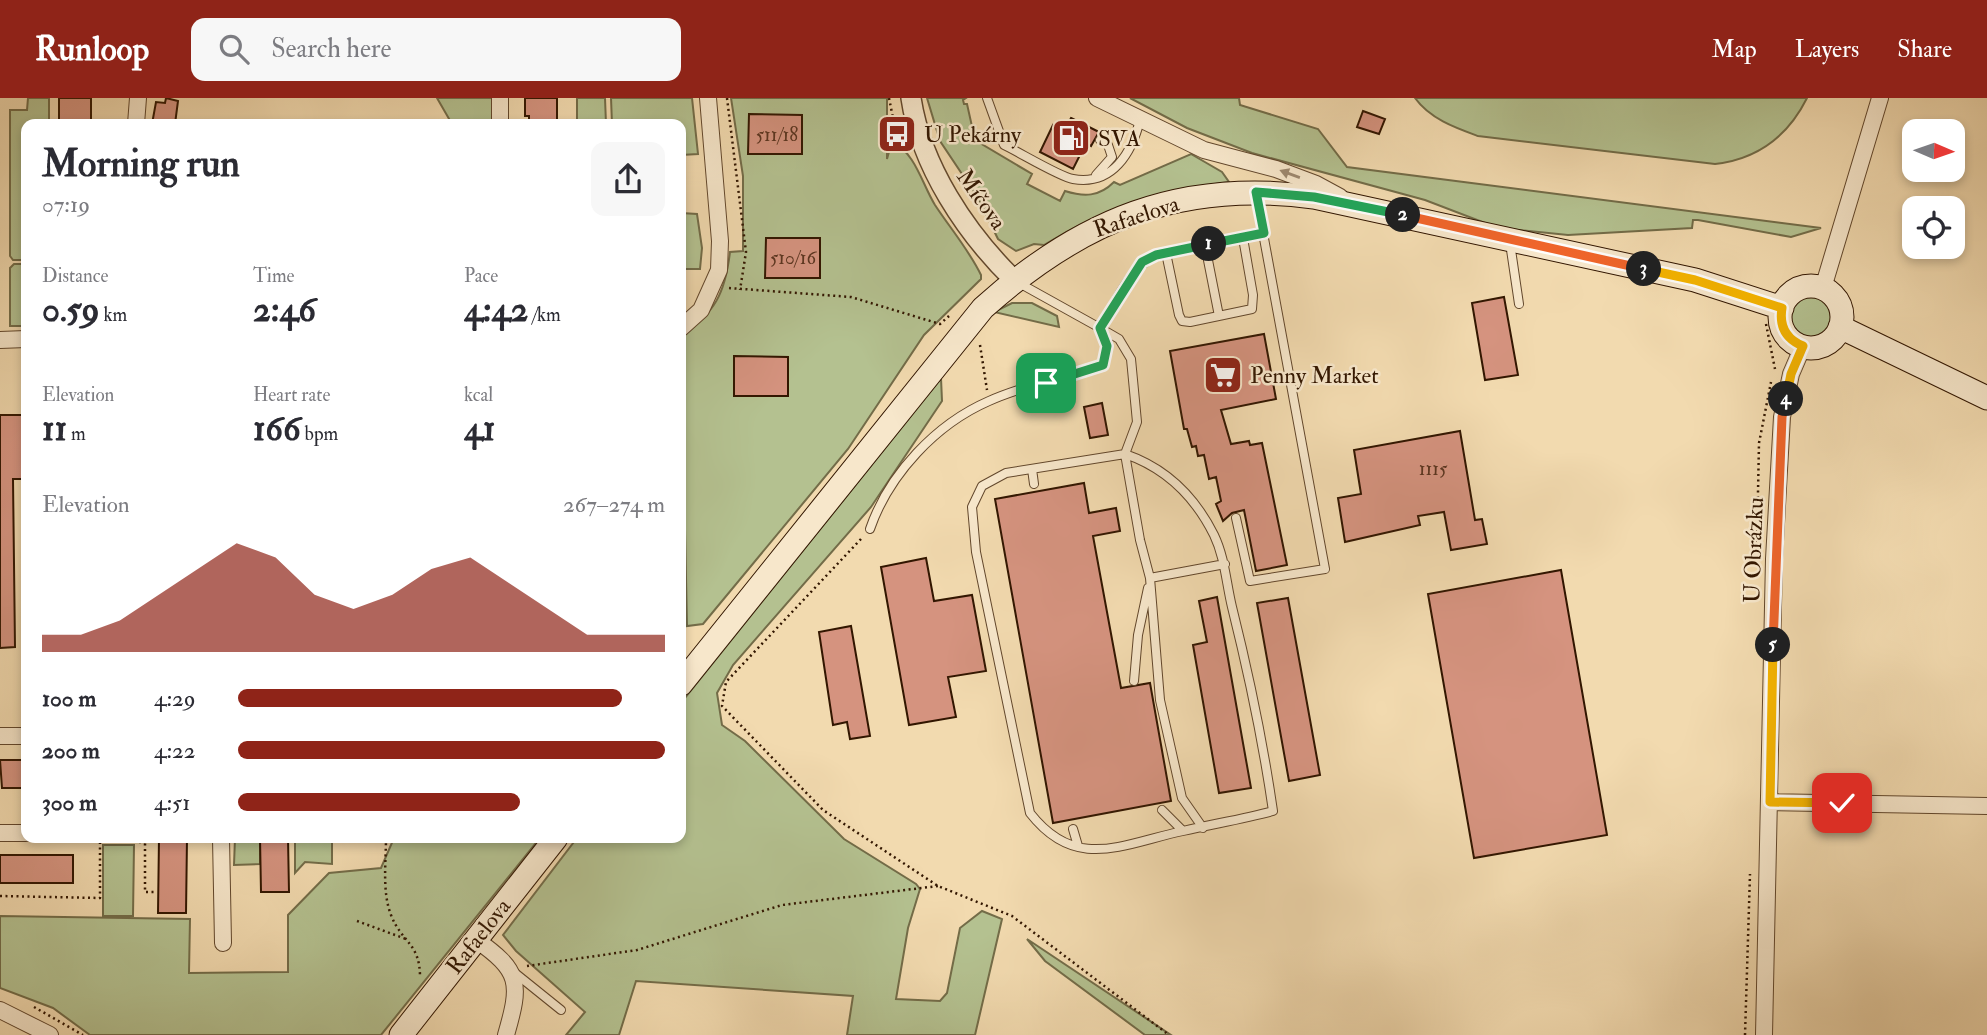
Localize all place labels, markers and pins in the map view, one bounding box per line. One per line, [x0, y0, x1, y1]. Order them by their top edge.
bus stop icon: U Pekárny [876, 113, 918, 155]
fuel station icon: SVA [1050, 117, 1092, 159]
place label: U Pekárny [924, 120, 1022, 149]
place label: SVA [1098, 124, 1141, 153]
pin: 2 [1386, 198, 1420, 232]
pin: 1 [1192, 226, 1226, 262]
pin: 3 [1626, 252, 1662, 286]
pin [1016, 353, 1076, 413]
supermarket icon: Penny Market [1202, 354, 1244, 396]
place label: Penny Market [1250, 361, 1379, 390]
pin: 4 [1768, 382, 1803, 416]
pin: 5 [1756, 628, 1790, 662]
pin [1812, 773, 1872, 833]

